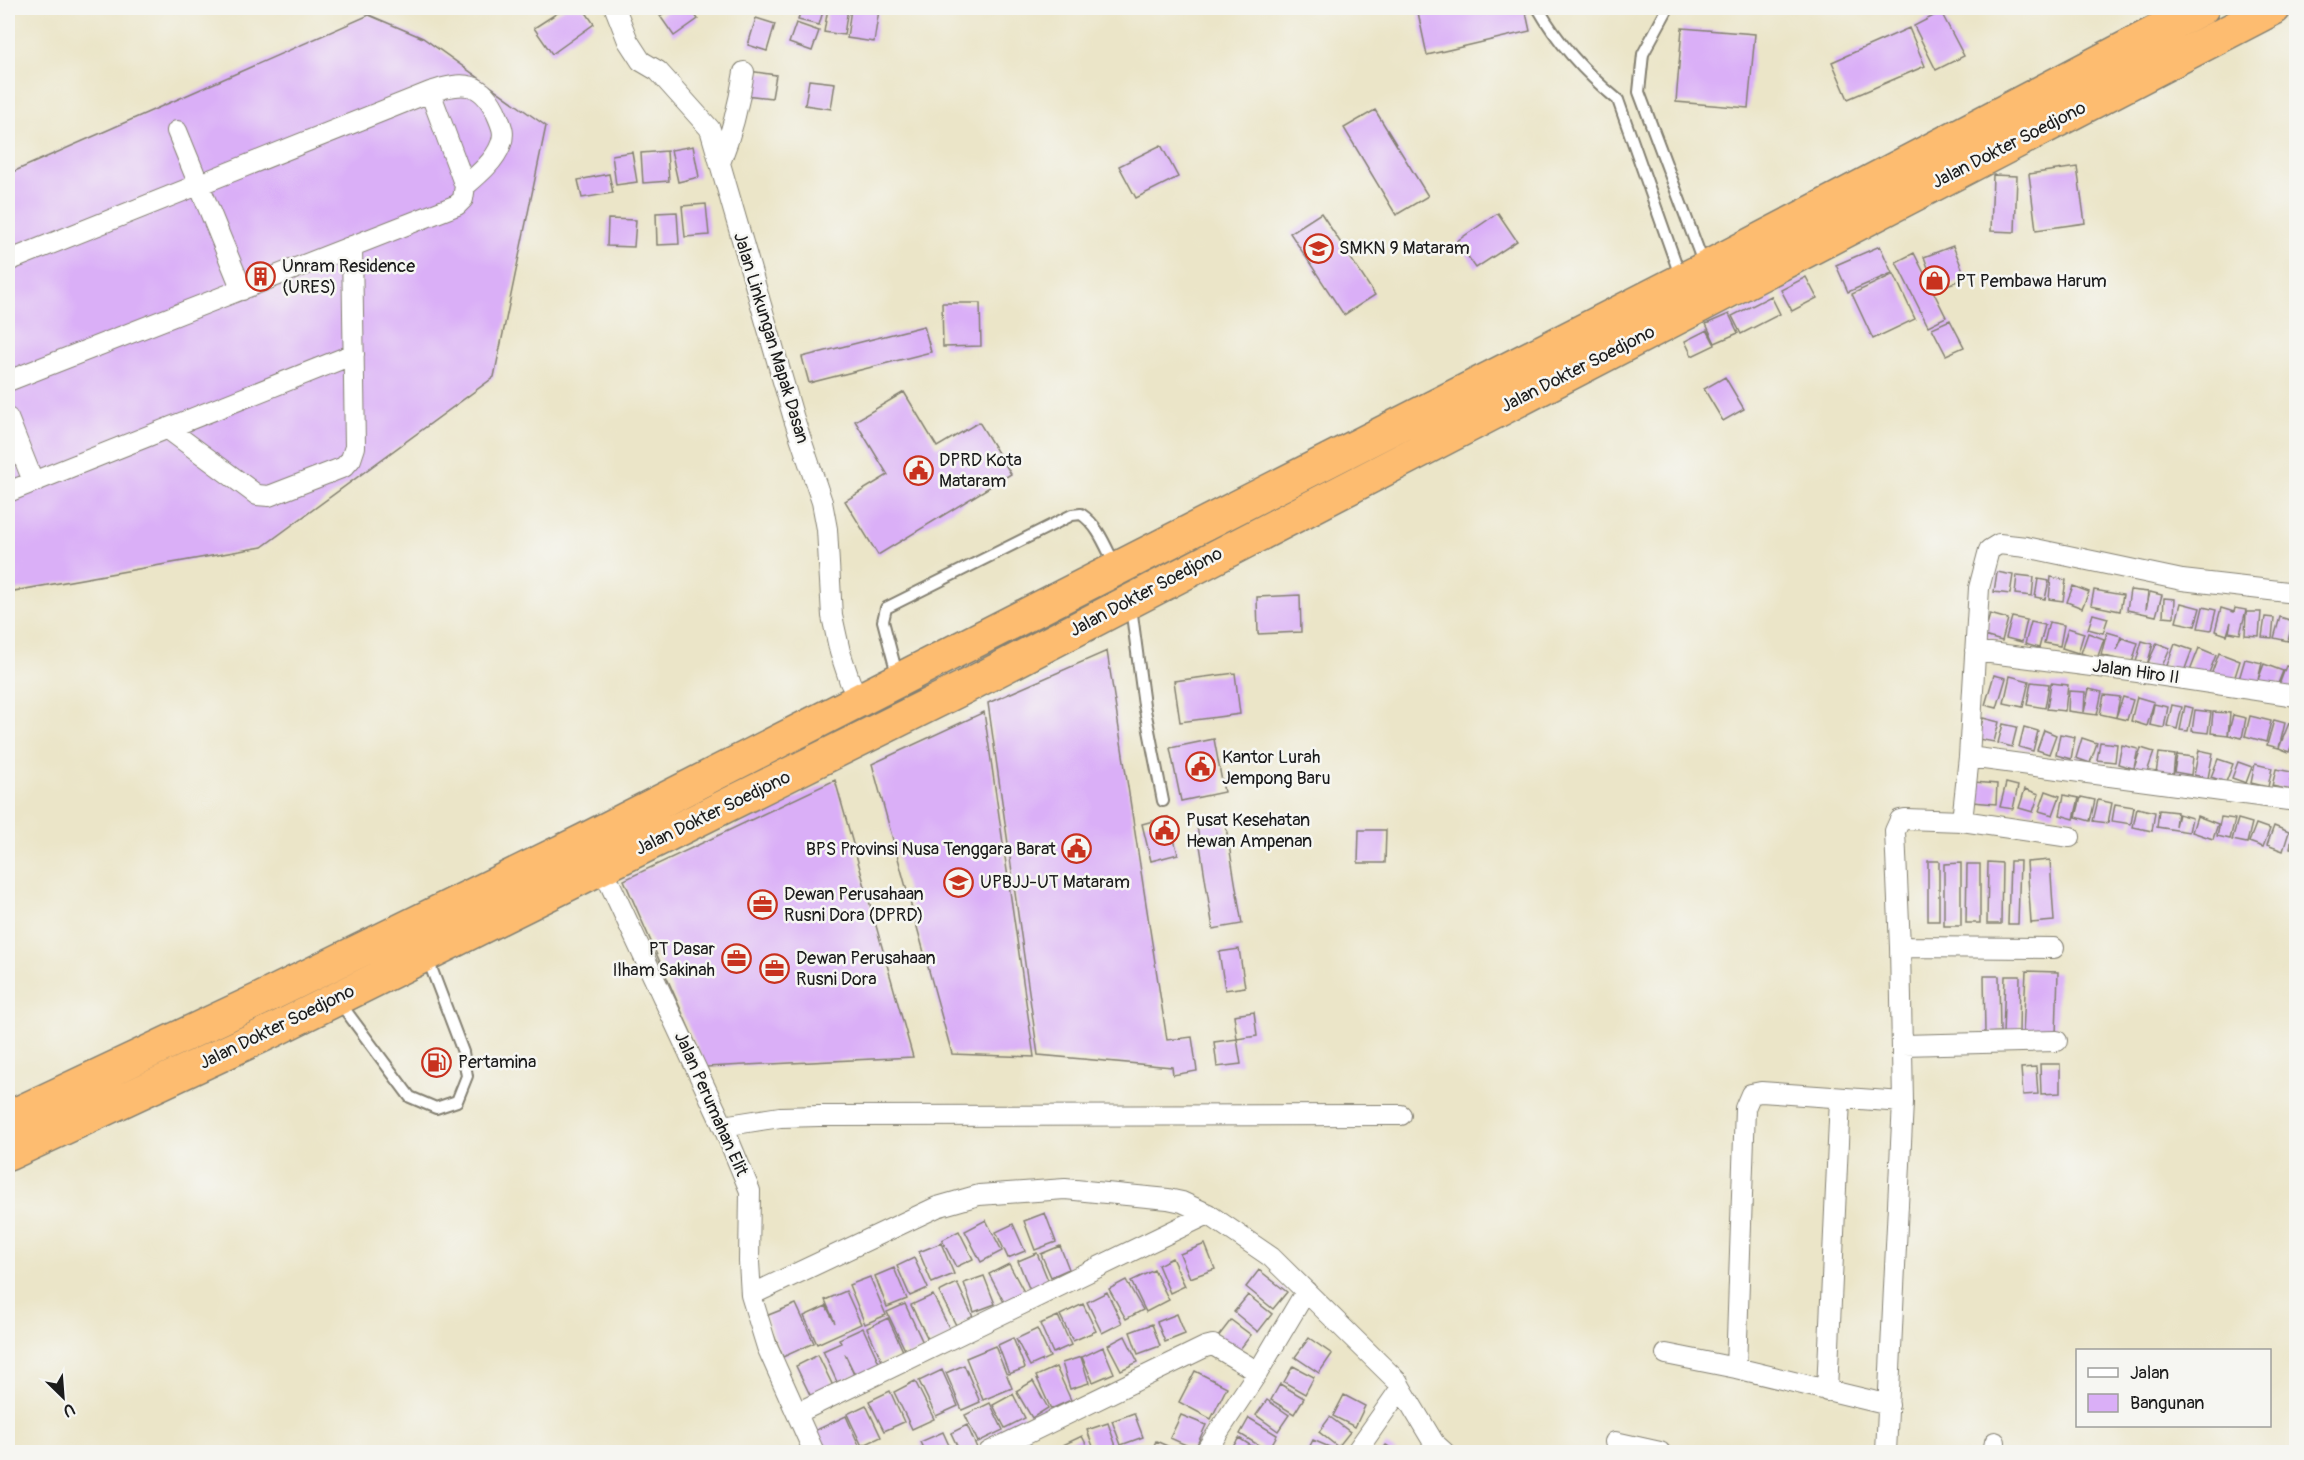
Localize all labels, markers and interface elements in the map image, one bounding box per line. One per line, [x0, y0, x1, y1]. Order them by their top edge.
street label: Jalan Dokter Soedjono [1928, 96, 2090, 194]
street label: Jalan Linkungan Mapak Dasan [728, 230, 814, 446]
school or university icon: SMKN 9 Mataram [1302, 232, 1334, 264]
place label: SMKN 9 Mataram [1339, 237, 1470, 260]
place label: Unram Residence (URES) [282, 255, 415, 299]
building icon: Unram Residence (URES) [245, 260, 277, 292]
shop icon: PT Pembawa Harum [1919, 265, 1951, 297]
place label: PT Pembawa Harum [1956, 270, 2107, 293]
street label: Jalan Dokter Soedjono [1497, 320, 1659, 418]
place label: DPRD Kota Mataram [939, 449, 1022, 493]
public building icon: DPRD Kota Mataram [902, 454, 934, 486]
street label: Jalan Dokter Soedjono [1066, 542, 1227, 642]
street label: Jalan Hiro II [2091, 655, 2181, 689]
place label: Kantor Lurah Jempong Baru [1222, 746, 1330, 790]
public building icon: Kantor Lurah Jempong Baru [1185, 751, 1217, 783]
street label: Jalan Dokter Soedjono [632, 765, 795, 861]
place label: Pusat Kesehatan Hewan Ampenan [1186, 809, 1312, 853]
public building icon: Pusat Kesehatan Hewan Ampenan [1149, 814, 1181, 846]
public building icon: BPS Provinsi Nusa Tenggara Barat [1061, 833, 1093, 865]
place label: BPS Provinsi Nusa Tenggara Barat [806, 838, 1057, 861]
school or university icon: UPBJJ-UT Mataram [943, 866, 975, 898]
place label: UPBJJ-UT Mataram [980, 871, 1130, 894]
place label: Dewan Perusahaan Rusni Dora (DPRD) [784, 883, 924, 927]
office icon: Dewan Perusahaan Rusni Dora (DPRD) [747, 888, 779, 920]
place label: PT Dasar Ilham Sakinah [613, 938, 716, 982]
office icon: PT Dasar Ilham Sakinah [720, 943, 752, 975]
place label: Dewan Perusahaan Rusni Dora [796, 947, 936, 991]
office icon: Dewan Perusahaan Rusni Dora [759, 952, 791, 984]
street label: Jalan Dokter Soedjono [196, 979, 359, 1075]
street label: Jalan Perumahan Elit [669, 1028, 753, 1181]
fuel station icon: Pertamina [421, 1046, 453, 1078]
place label: Pertamina [458, 1051, 536, 1074]
legend [2076, 1349, 2271, 1427]
text: Jalan [2130, 1362, 2169, 1385]
north arrow [33, 1367, 93, 1427]
text: Bangunan [2130, 1392, 2205, 1415]
text: U [60, 1398, 78, 1421]

